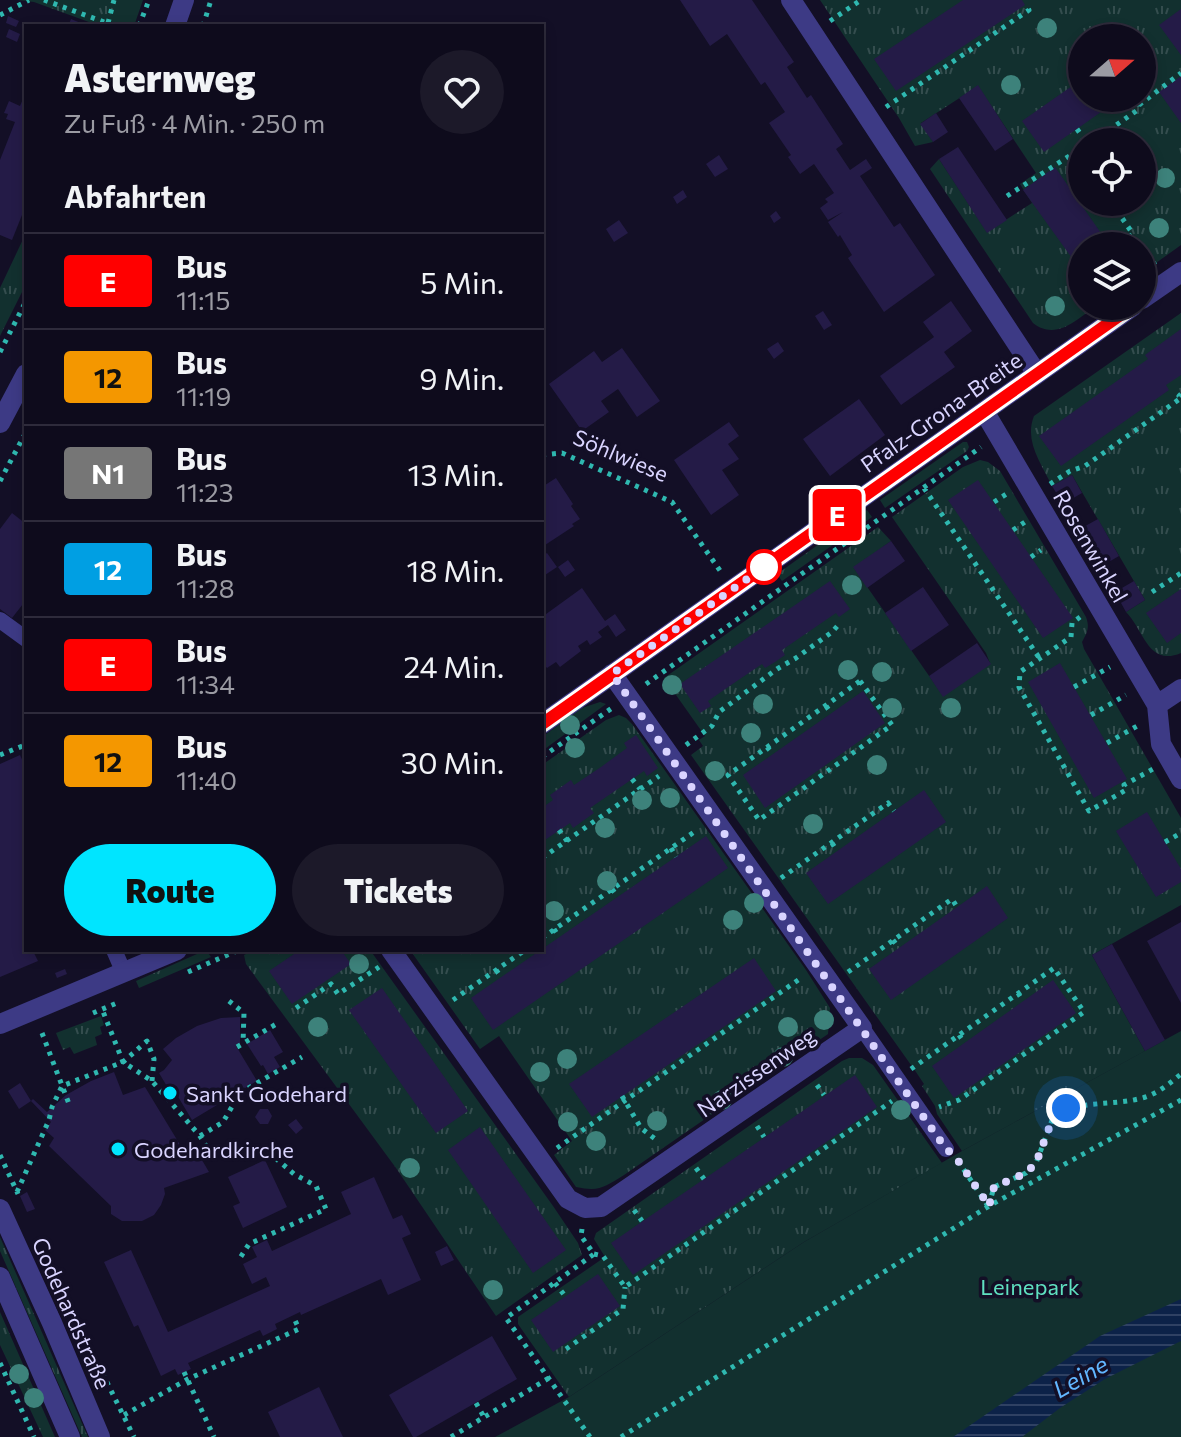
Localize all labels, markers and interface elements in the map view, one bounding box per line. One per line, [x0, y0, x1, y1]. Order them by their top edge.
north arrow [1068, 24, 1156, 112]
map controls [1068, 24, 1156, 320]
button: heart [420, 50, 504, 134]
text: Asternweg [64, 53, 256, 100]
text: Zu Fuß · 4 Min. · 250 m [64, 107, 325, 138]
button: locate [1068, 128, 1156, 216]
text: Abfahrten [64, 177, 206, 214]
button: layers [1068, 232, 1156, 320]
text: Bus [176, 247, 227, 284]
text: 5 Min. [420, 263, 504, 300]
text: E [100, 264, 116, 298]
text: 11:15 [176, 284, 230, 315]
text: Bus [176, 343, 227, 380]
street label: Pfalz-Grona-Breite [855, 346, 1027, 478]
text: 9 Min. [419, 359, 504, 396]
text: 12 [94, 360, 122, 394]
text: 11:19 [176, 380, 231, 411]
street label: Söhlwiese [569, 423, 673, 487]
text: Bus [176, 439, 227, 476]
text: 13 Min. [408, 455, 504, 492]
text: N1 [91, 456, 125, 490]
text: 11:23 [176, 476, 234, 507]
street label: Rosenwinkel [1048, 485, 1134, 607]
line badge: E [811, 489, 863, 541]
text: E [829, 498, 845, 532]
text: Bus [176, 535, 227, 572]
unlabelled marker [747, 550, 781, 584]
text: 18 Min. [407, 551, 504, 588]
text: 12 [94, 552, 122, 586]
text: 11:28 [176, 572, 235, 603]
text: Bus [176, 631, 227, 668]
text: 24 Min. [403, 647, 504, 684]
text: E [100, 648, 116, 682]
text: 11:34 [176, 668, 235, 699]
text: Bus [176, 727, 227, 764]
text: 30 Min. [401, 743, 504, 780]
text: 12 [94, 744, 122, 778]
text: 11:40 [176, 764, 237, 795]
button: Route [64, 844, 276, 936]
button: Tickets [292, 844, 504, 936]
street label: Narzissenweg [692, 1021, 820, 1123]
place label: Sankt Godehard [186, 1080, 347, 1107]
marker: Sankt Godehard [161, 1084, 179, 1102]
your location [1046, 1088, 1086, 1128]
place label: Godehardkirche [134, 1136, 294, 1163]
marker: Godehardkirche [109, 1140, 127, 1158]
street label: Godehardstraße [27, 1233, 117, 1393]
park label: Leinepark [980, 1273, 1080, 1300]
water label: Leine [1047, 1349, 1113, 1403]

